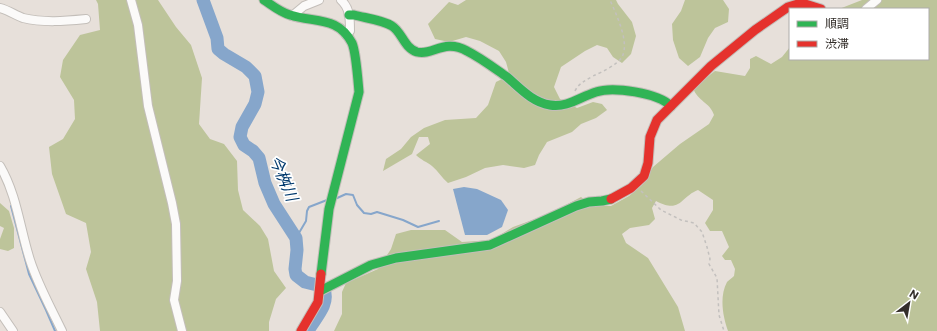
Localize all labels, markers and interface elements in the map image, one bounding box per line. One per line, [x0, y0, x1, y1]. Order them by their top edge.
legend [789, 8, 929, 60]
text: 順調 [825, 16, 849, 30]
text: 渋滞 [825, 36, 849, 50]
water label: 今桝川 [266, 152, 303, 205]
north arrow [889, 283, 929, 323]
text: N [908, 286, 921, 302]

